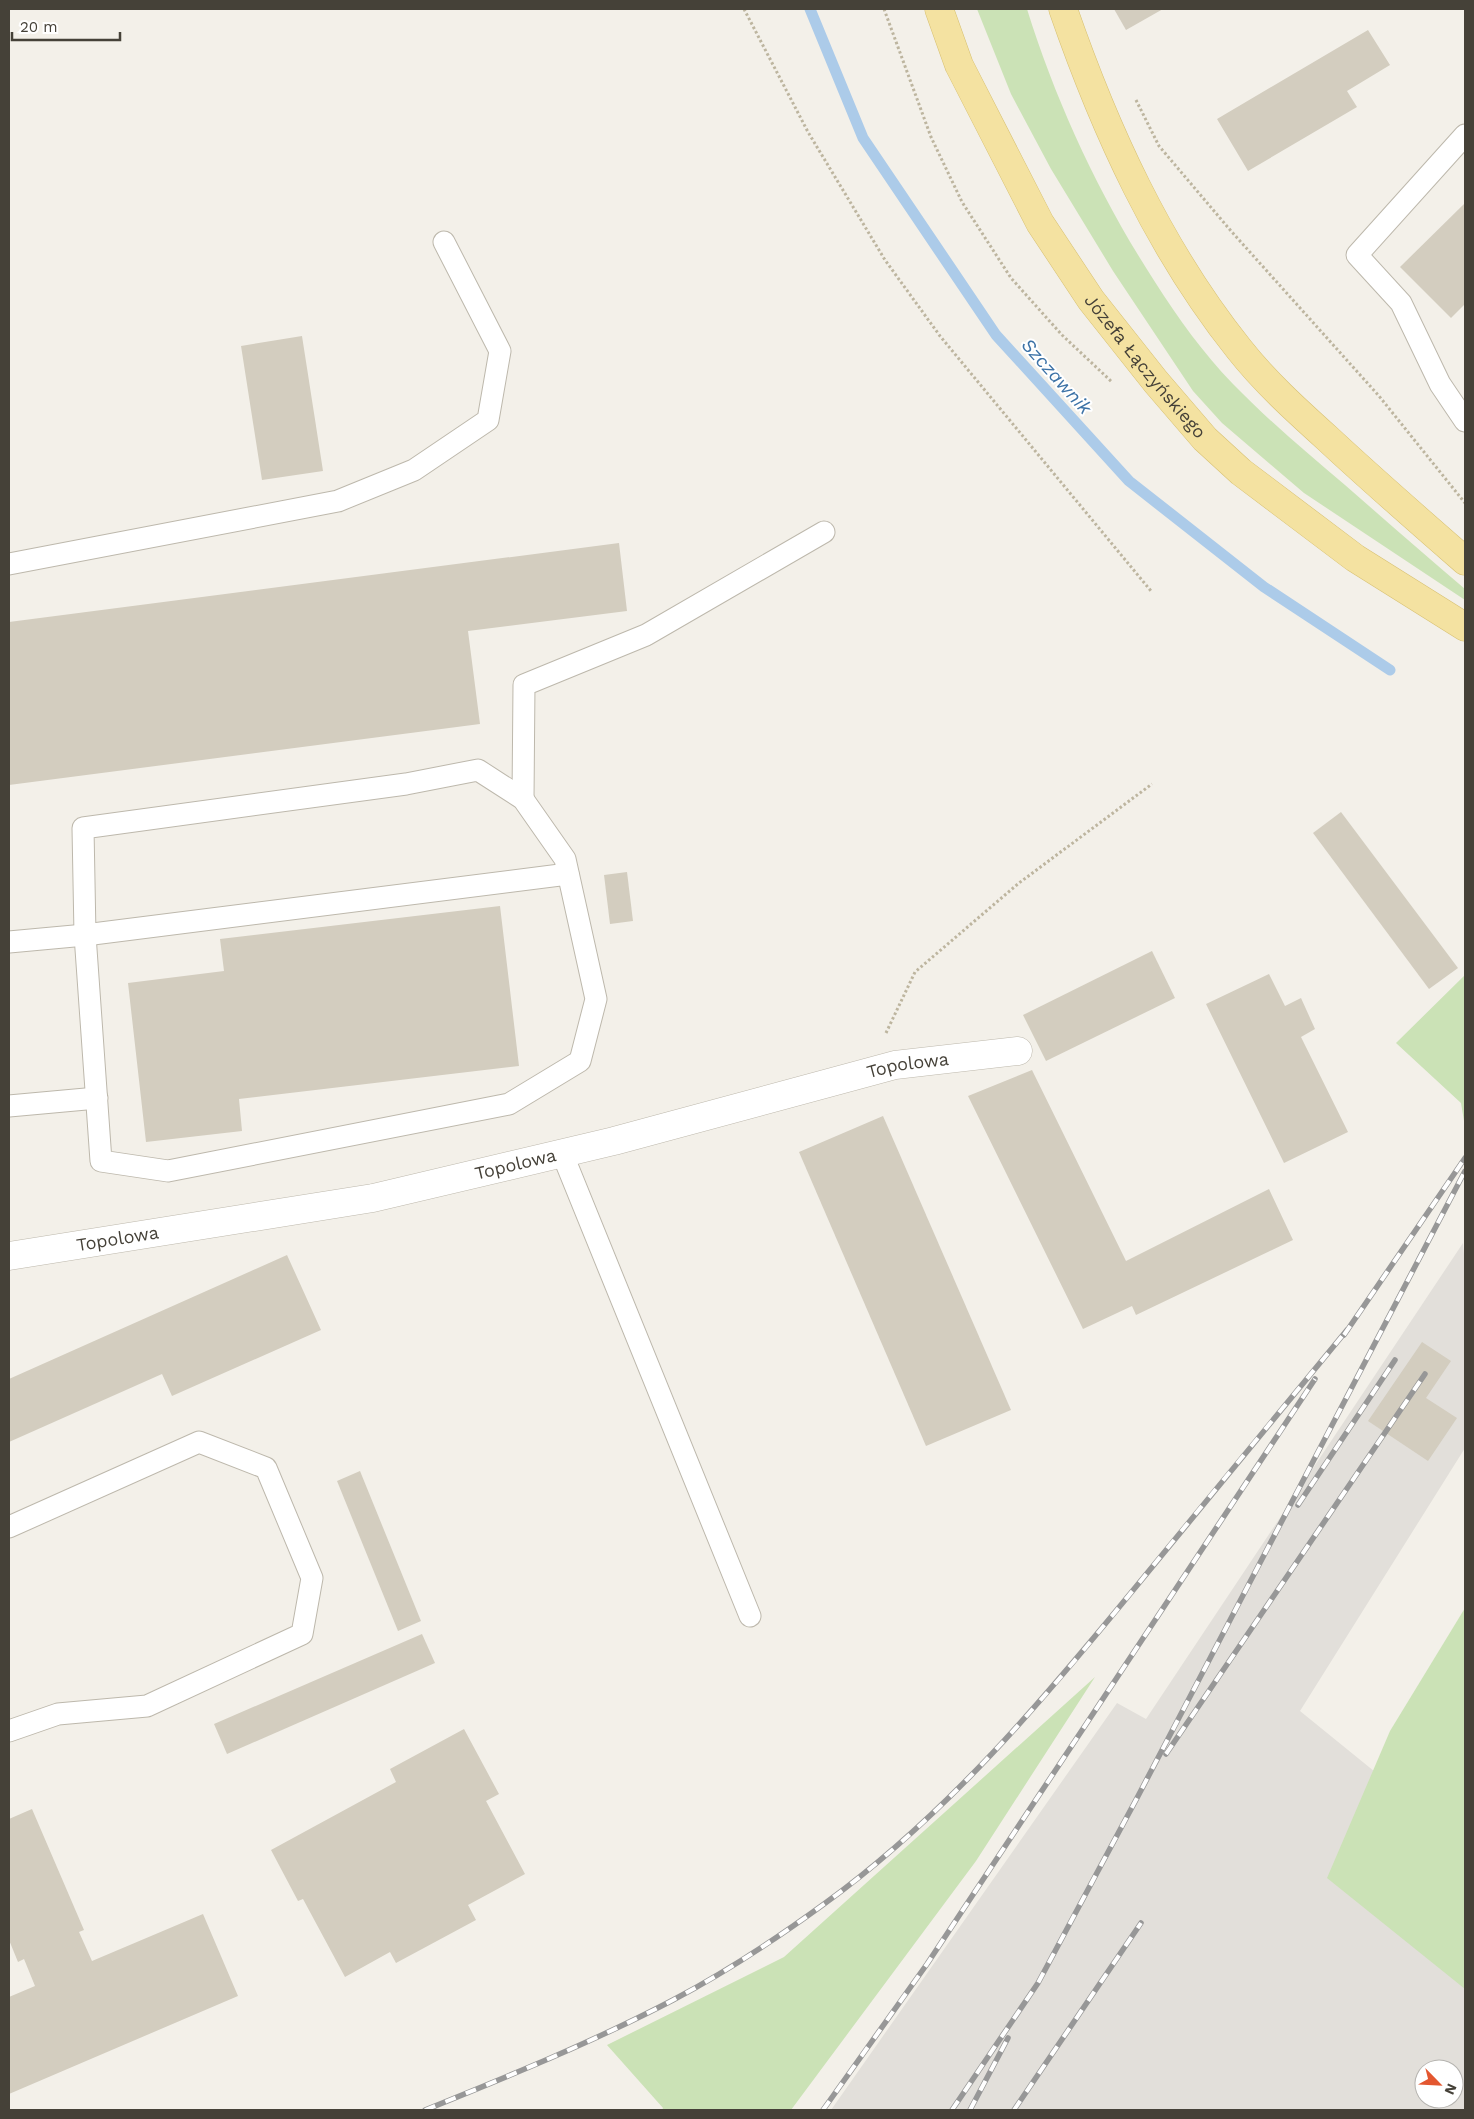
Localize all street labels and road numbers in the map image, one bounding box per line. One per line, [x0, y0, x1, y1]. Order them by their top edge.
street label: Józefa Łączyńskiego [1080, 290, 1211, 442]
street label: Topolowa [864, 1048, 950, 1082]
street label: Topolowa [473, 1144, 558, 1184]
street label: Topolowa [75, 1221, 160, 1255]

